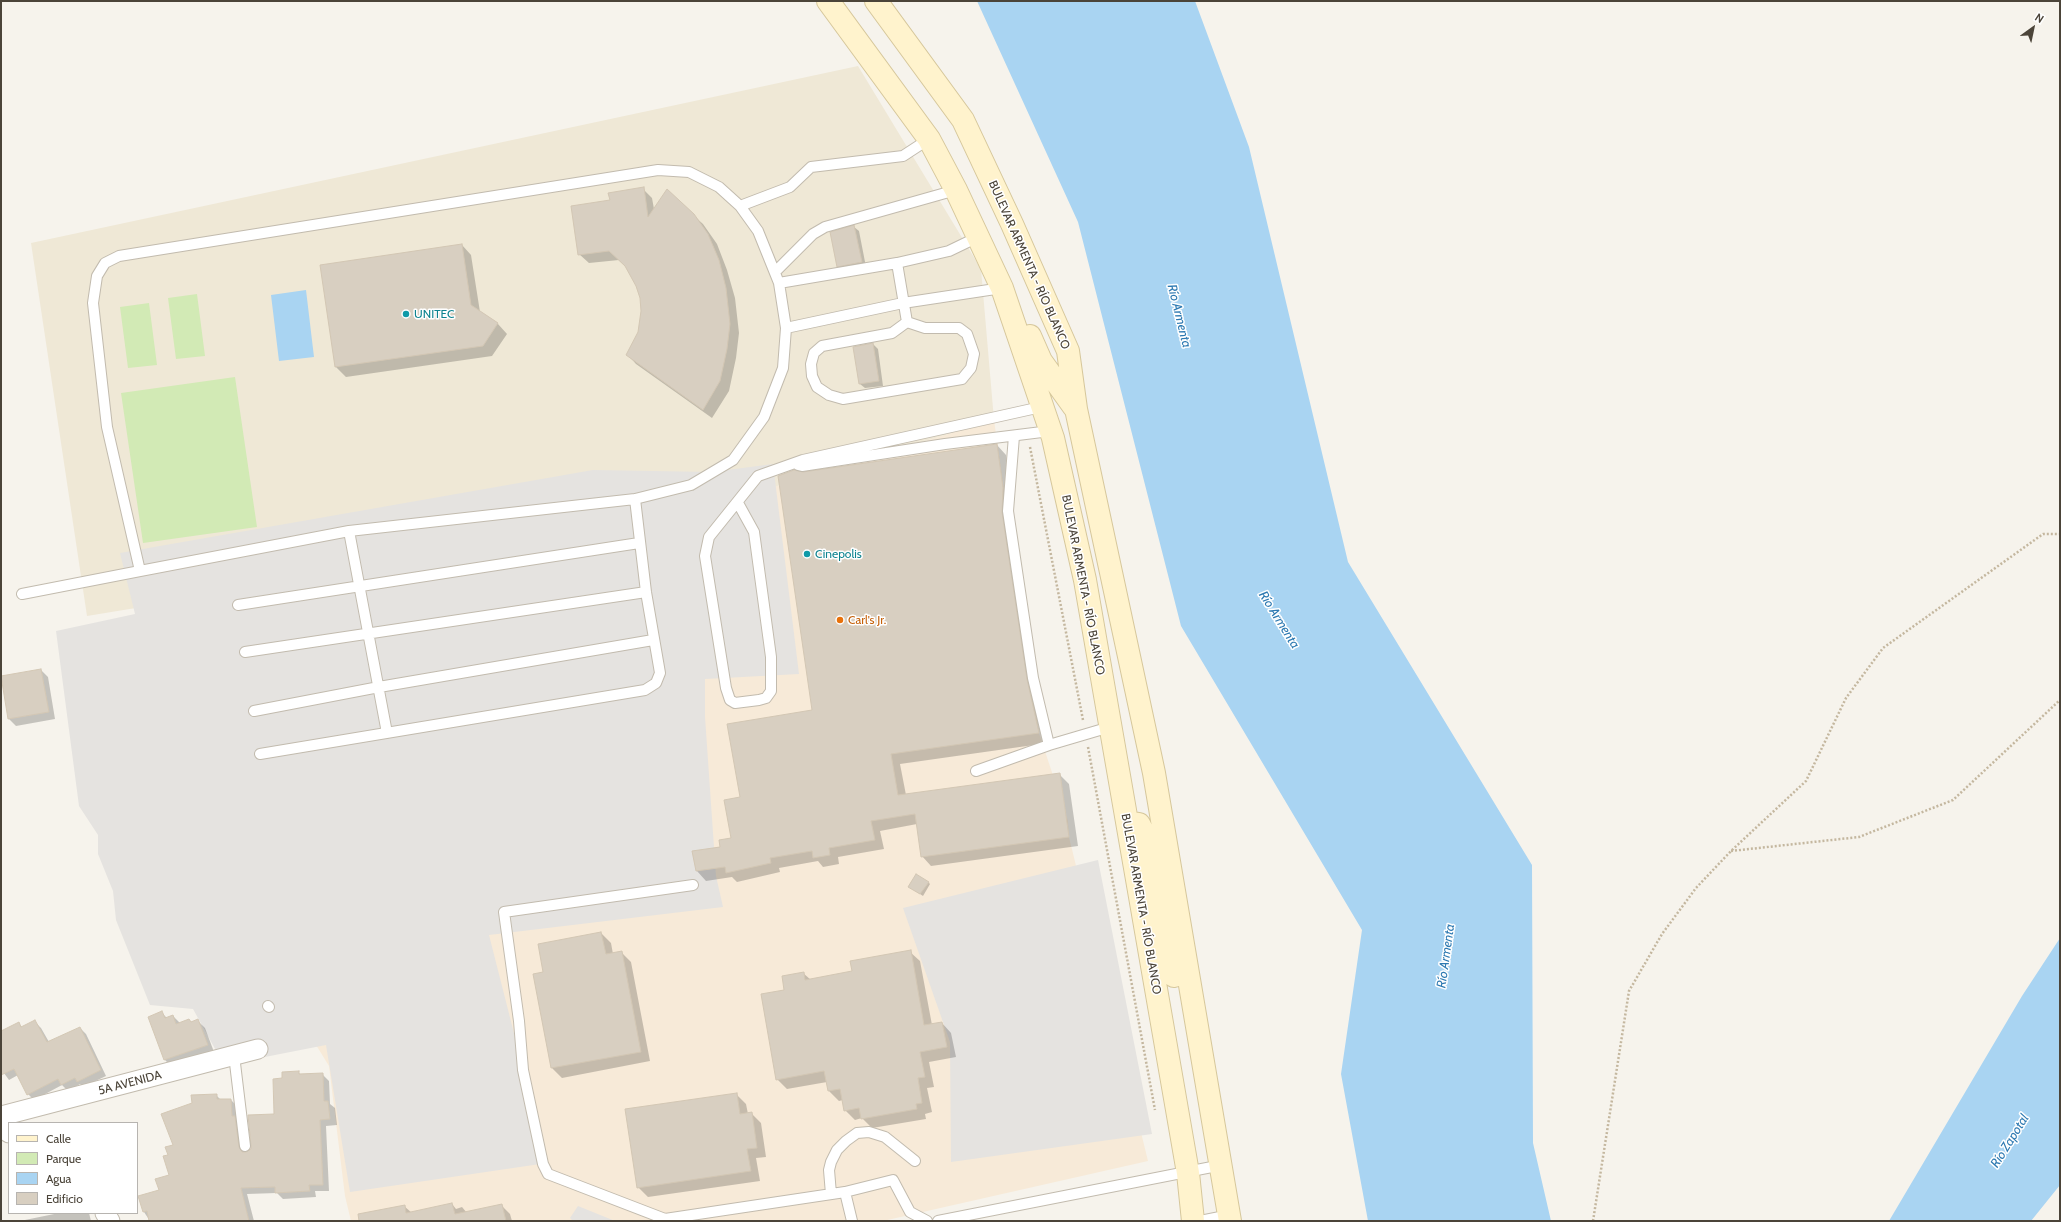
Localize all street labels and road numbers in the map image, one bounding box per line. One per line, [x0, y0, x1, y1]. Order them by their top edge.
street label: BULEVAR ARMENTA - RÍO BLANCO [985, 178, 1073, 352]
street label: BULEVAR ARMENTA - RÍO BLANCO [1058, 494, 1108, 676]
street label: BULEVAR ARMENTA - RÍO BLANCO [1118, 812, 1164, 996]
street label: 5A AVENIDA [97, 1068, 163, 1098]

